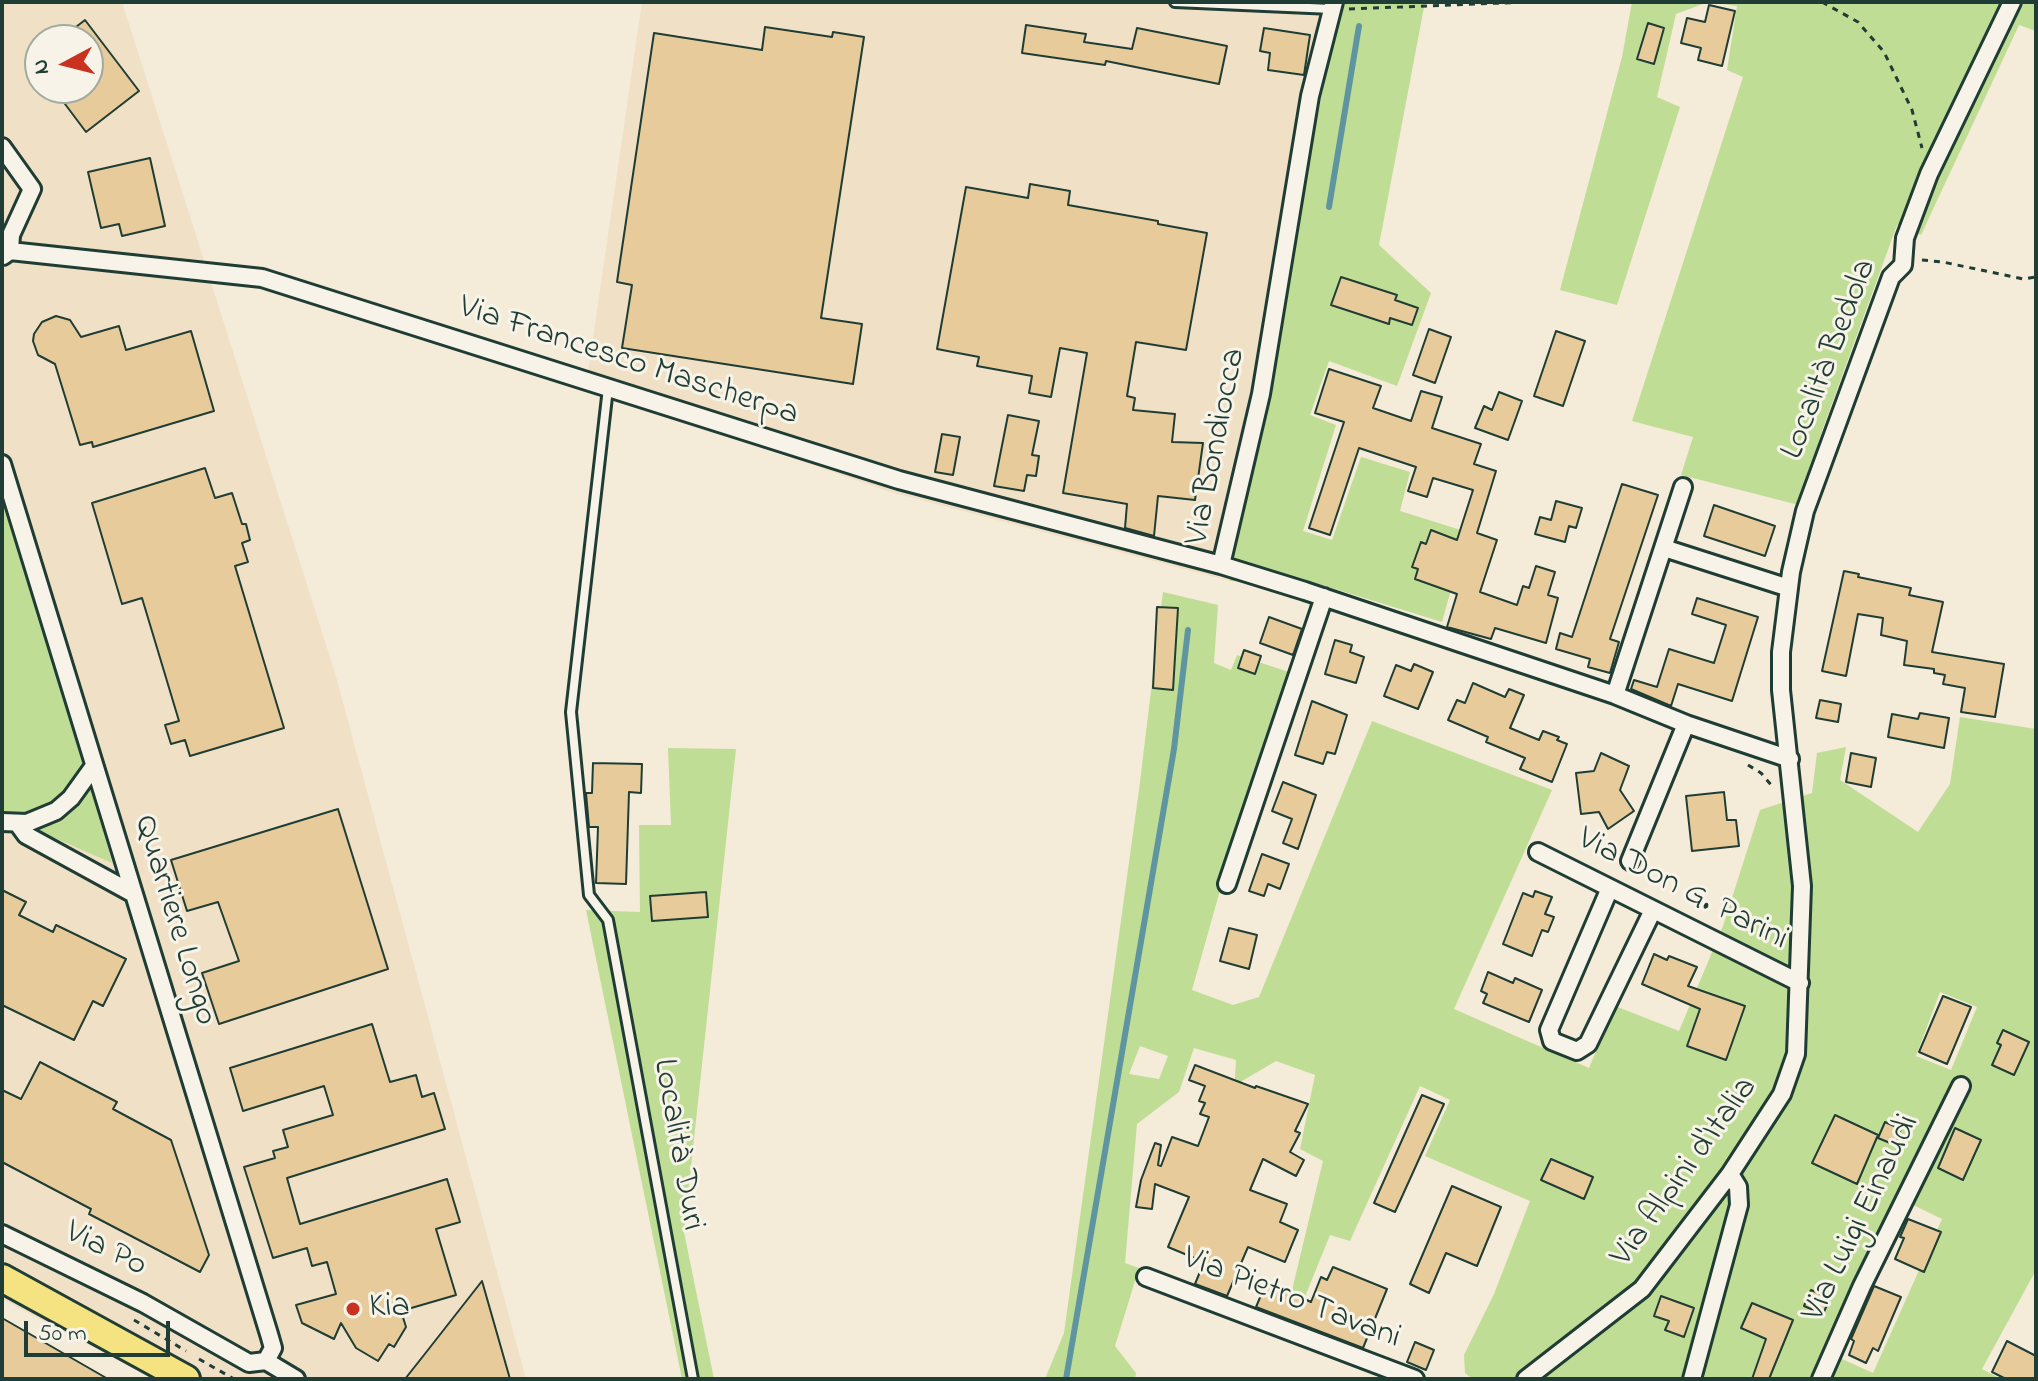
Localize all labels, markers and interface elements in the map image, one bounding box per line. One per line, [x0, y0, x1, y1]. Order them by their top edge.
north arrow [24, 24, 104, 104]
text: N [25, 57, 59, 76]
street label: Località Bedola [1774, 254, 1888, 466]
street label: Via Francesco Mascherpa [453, 289, 803, 437]
street label: Via Bondiocca [1179, 345, 1257, 549]
street label: Quartiere Longo [122, 811, 224, 1031]
street label: Via Don G. Parini [1570, 820, 1794, 962]
street label: Località Duri [641, 1056, 711, 1234]
street label: Via Alpini d'Italia [1604, 1070, 1768, 1276]
street label: Via Luigi Einaudi [1795, 1109, 1931, 1329]
street label: Via Po [57, 1214, 153, 1288]
street label: Via Pietro Tavani [1176, 1240, 1406, 1360]
place label: Kia [369, 1289, 410, 1329]
marker: Kia [344, 1300, 362, 1318]
scale bar [28, 1305, 174, 1355]
text: 50 m [38, 1317, 87, 1352]

